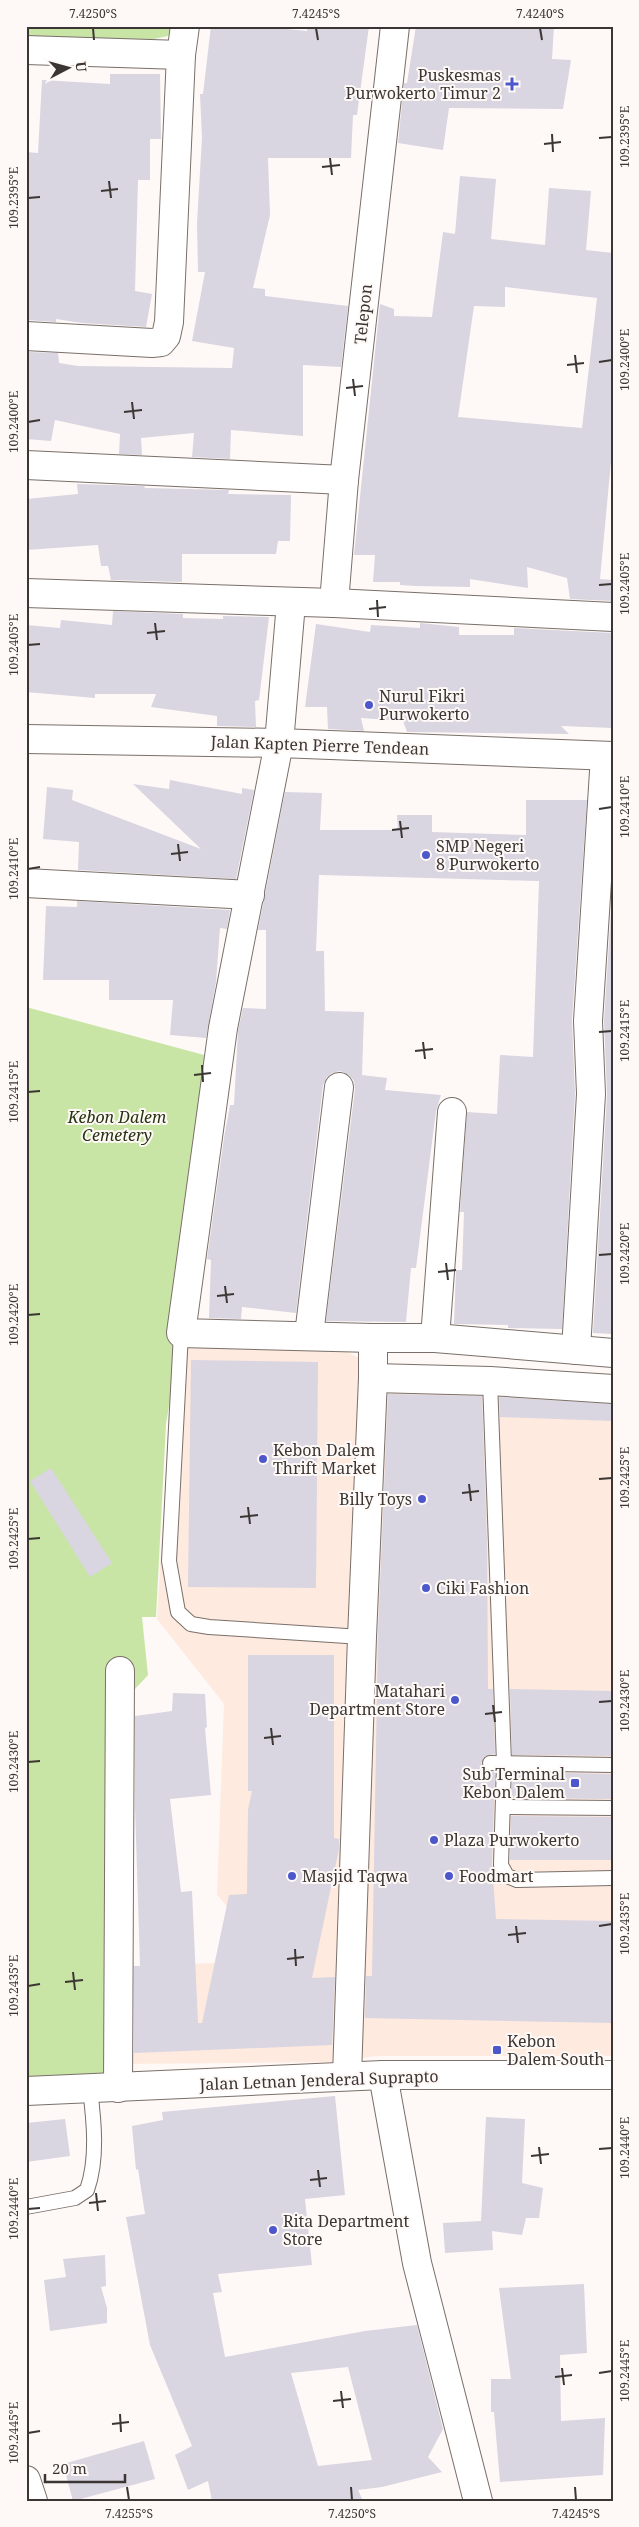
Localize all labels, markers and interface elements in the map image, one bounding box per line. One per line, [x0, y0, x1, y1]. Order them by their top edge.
text: 7.4250°S [69, 5, 117, 22]
text: 7.4245°S [292, 5, 340, 22]
text: 7.4240°S [516, 5, 564, 22]
north arrow [42, 42, 92, 92]
text: U [71, 60, 91, 73]
place label: Puskesmas Purwokerto Timur 2 [346, 64, 501, 104]
marker: Puskesmas Purwokerto Timur 2 [505, 77, 519, 91]
text: 109.2395°E [616, 106, 633, 168]
text: 109.2395°E [5, 167, 22, 229]
street label: Telepon [349, 283, 377, 345]
text: 109.2400°E [616, 329, 633, 391]
text: 109.2400°E [5, 391, 22, 453]
text: 109.2405°E [616, 553, 633, 615]
text: 109.2405°E [5, 614, 22, 676]
place label: Nurul Fikri Purwokerto [379, 685, 469, 725]
marker: Nurul Fikri Purwokerto [363, 699, 375, 711]
street label: Jalan Kapten Pierre Tendean [209, 730, 430, 760]
text: 109.2410°E [616, 776, 633, 838]
place label: SMP Negeri 8 Purwokerto [436, 835, 540, 875]
text: 109.2410°E [5, 838, 22, 900]
marker: SMP Negeri 8 Purwokerto [420, 849, 432, 861]
text: 109.2415°E [616, 1000, 633, 1062]
text: 109.2415°E [5, 1061, 22, 1123]
park label: Kebon Dalem Cemetery [67, 1106, 167, 1146]
text: 109.2420°E [616, 1223, 633, 1285]
text: 109.2420°E [5, 1284, 22, 1346]
place label: Kebon Dalem Thrift Market [273, 1439, 376, 1479]
text: 109.2425°E [616, 1447, 633, 1509]
marker: Kebon Dalem Thrift Market [257, 1453, 269, 1465]
place label: Billy Toys [339, 1488, 412, 1510]
marker: Billy Toys [416, 1493, 428, 1505]
text: 109.2425°E [5, 1508, 22, 1570]
place label: Ciki Fashion [436, 1577, 529, 1599]
marker: Ciki Fashion [420, 1582, 432, 1594]
text: 109.2430°E [616, 1670, 633, 1732]
place label: Matahari Department Store [309, 1680, 445, 1720]
marker: Matahari Department Store [449, 1694, 461, 1706]
text: 109.2430°E [5, 1731, 22, 1793]
place label: Sub Terminal Kebon Dalem [463, 1763, 565, 1803]
marker: Sub Terminal Kebon Dalem [569, 1777, 581, 1789]
place label: Plaza Purwokerto [444, 1829, 579, 1851]
marker: Plaza Purwokerto [428, 1834, 440, 1846]
place label: Masjid Taqwa [302, 1865, 408, 1887]
place label: Foodmart [459, 1865, 534, 1887]
marker: Masjid Taqwa [286, 1870, 298, 1882]
marker: Foodmart [443, 1870, 455, 1882]
text: 109.2435°E [616, 1893, 633, 1955]
text: 109.2435°E [5, 1955, 22, 2017]
place label: Kebon Dalem South [507, 2030, 604, 2070]
marker: Kebon Dalem South [491, 2044, 503, 2056]
street label: Jalan Letnan Jenderal Suprapto [198, 2065, 439, 2095]
text: 109.2440°E [616, 2117, 633, 2179]
text: 109.2440°E [5, 2178, 22, 2240]
place label: Rita Department Store [283, 2210, 410, 2250]
marker: Rita Department Store [267, 2224, 279, 2236]
text: 109.2445°E [616, 2340, 633, 2402]
text: 109.2445°E [5, 2402, 22, 2464]
scale bar [45, 2452, 125, 2484]
text: 20 m [52, 2458, 87, 2478]
text: 7.4255°S [105, 2505, 153, 2522]
text: 7.4250°S [328, 2505, 376, 2522]
text: 7.4245°S [552, 2505, 600, 2522]

